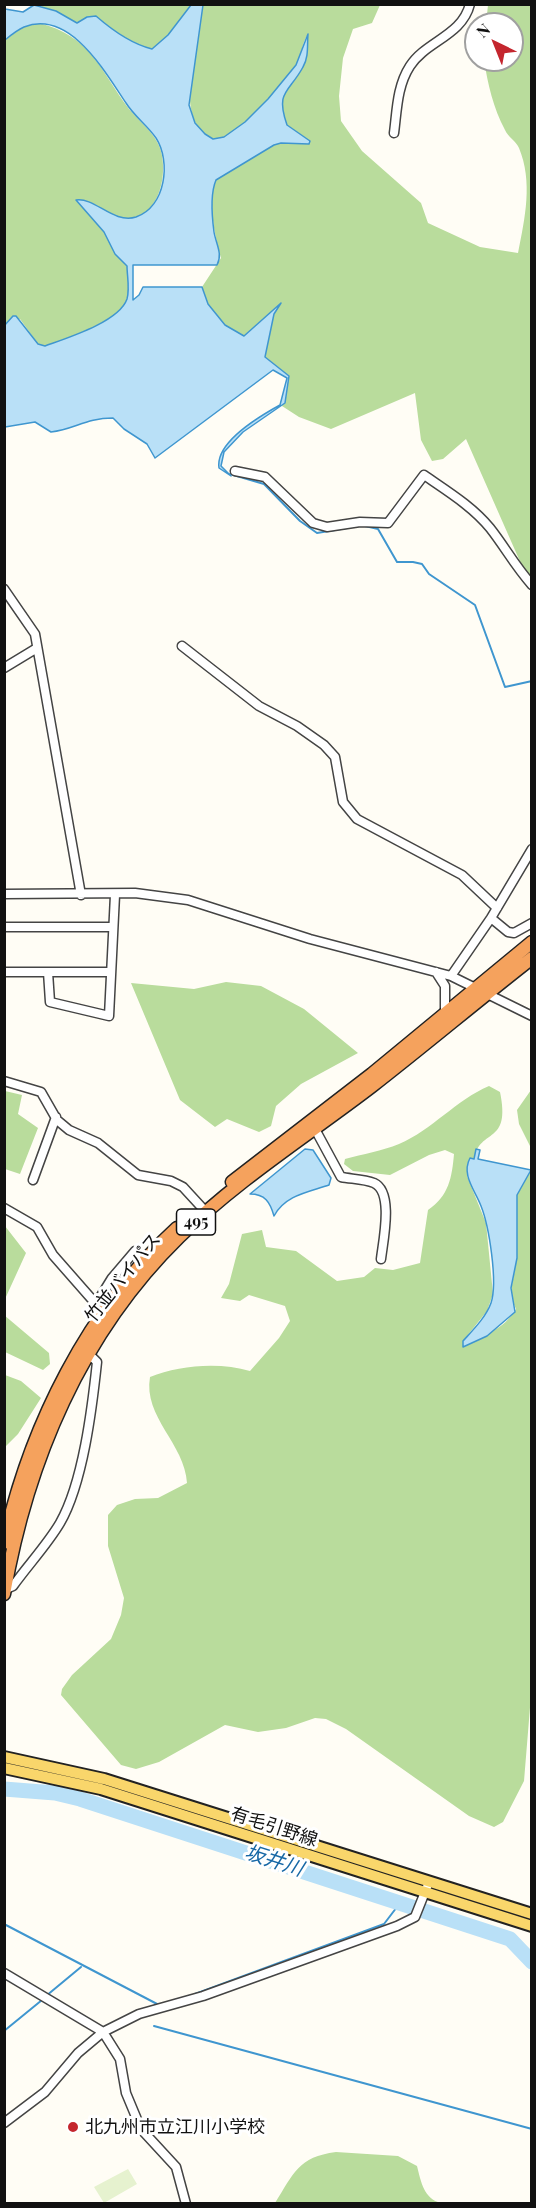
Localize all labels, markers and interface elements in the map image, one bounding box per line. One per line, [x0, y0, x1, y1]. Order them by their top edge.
north arrow [464, 12, 524, 72]
text: N [471, 18, 494, 42]
road number: 495 [176, 1209, 216, 1235]
street label: 竹並バイパス [81, 1229, 165, 1327]
street label: 有毛引野線 [228, 1803, 320, 1851]
water label: 坂井川 [242, 1840, 306, 1882]
place label: 北九州市立江川小学校 [85, 2116, 265, 2138]
marker: 北九州市立江川小学校 [66, 2120, 80, 2134]

